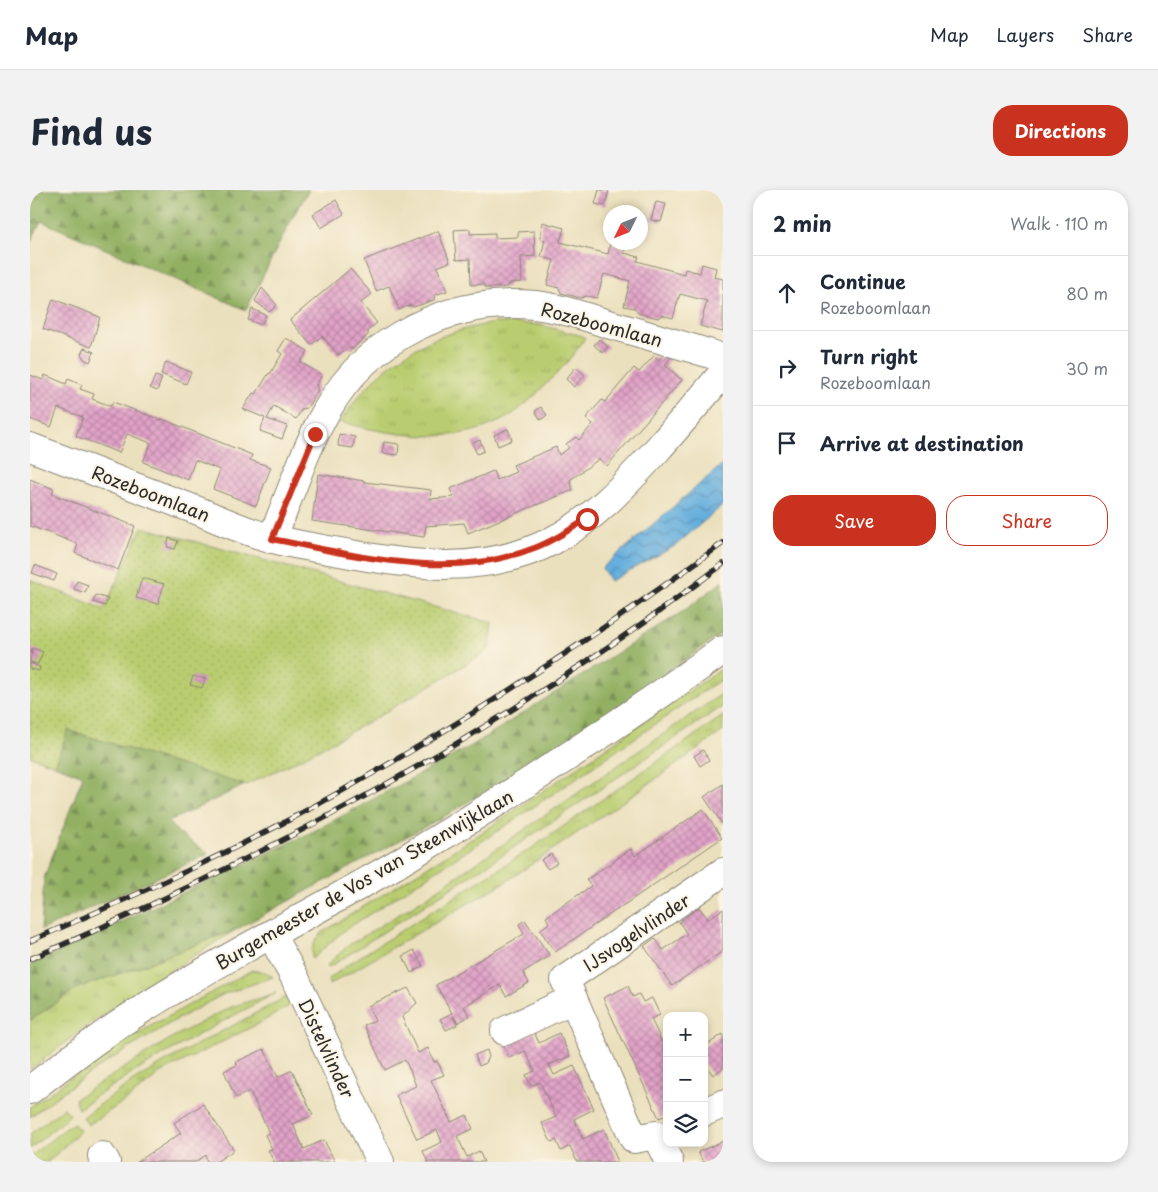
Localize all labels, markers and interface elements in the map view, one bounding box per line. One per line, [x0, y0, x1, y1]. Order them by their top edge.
text: Map [25, 17, 78, 53]
text: Map [930, 21, 969, 48]
text: Layers [997, 21, 1054, 48]
text: Share [1082, 21, 1133, 48]
text: Find us [30, 104, 152, 157]
button: Directions [993, 105, 1128, 156]
north arrow [603, 205, 648, 250]
text: 2 min [773, 207, 832, 239]
text: Walk · 110 m [1010, 211, 1108, 235]
text: Continue [820, 267, 906, 295]
icon: ahead [773, 279, 801, 307]
text: 80 m [1066, 281, 1108, 305]
street label: Rozeboomlaan [538, 295, 666, 353]
text: Rozeboomlaan [820, 295, 931, 319]
text: Turn right [820, 342, 918, 370]
icon: right [773, 354, 801, 382]
text: 30 m [1066, 356, 1108, 380]
text: Rozeboomlaan [820, 370, 931, 394]
route end [304, 423, 327, 446]
icon: arrive [773, 429, 801, 457]
text: Arrive at destination [820, 429, 1024, 457]
street label: Rozeboomlaan [88, 458, 214, 528]
button: Save [773, 495, 936, 546]
button: Share [946, 495, 1108, 546]
route start [576, 508, 599, 531]
street label: Burgemeester de Vos van Steenwijklaan [210, 782, 518, 976]
street label: IJsvogelvlinder [577, 886, 696, 978]
street label: Distelvlinder [292, 994, 362, 1103]
map controls [663, 1012, 708, 1147]
button: + [663, 1012, 708, 1057]
button: − [663, 1057, 708, 1102]
button: layers [663, 1102, 708, 1147]

